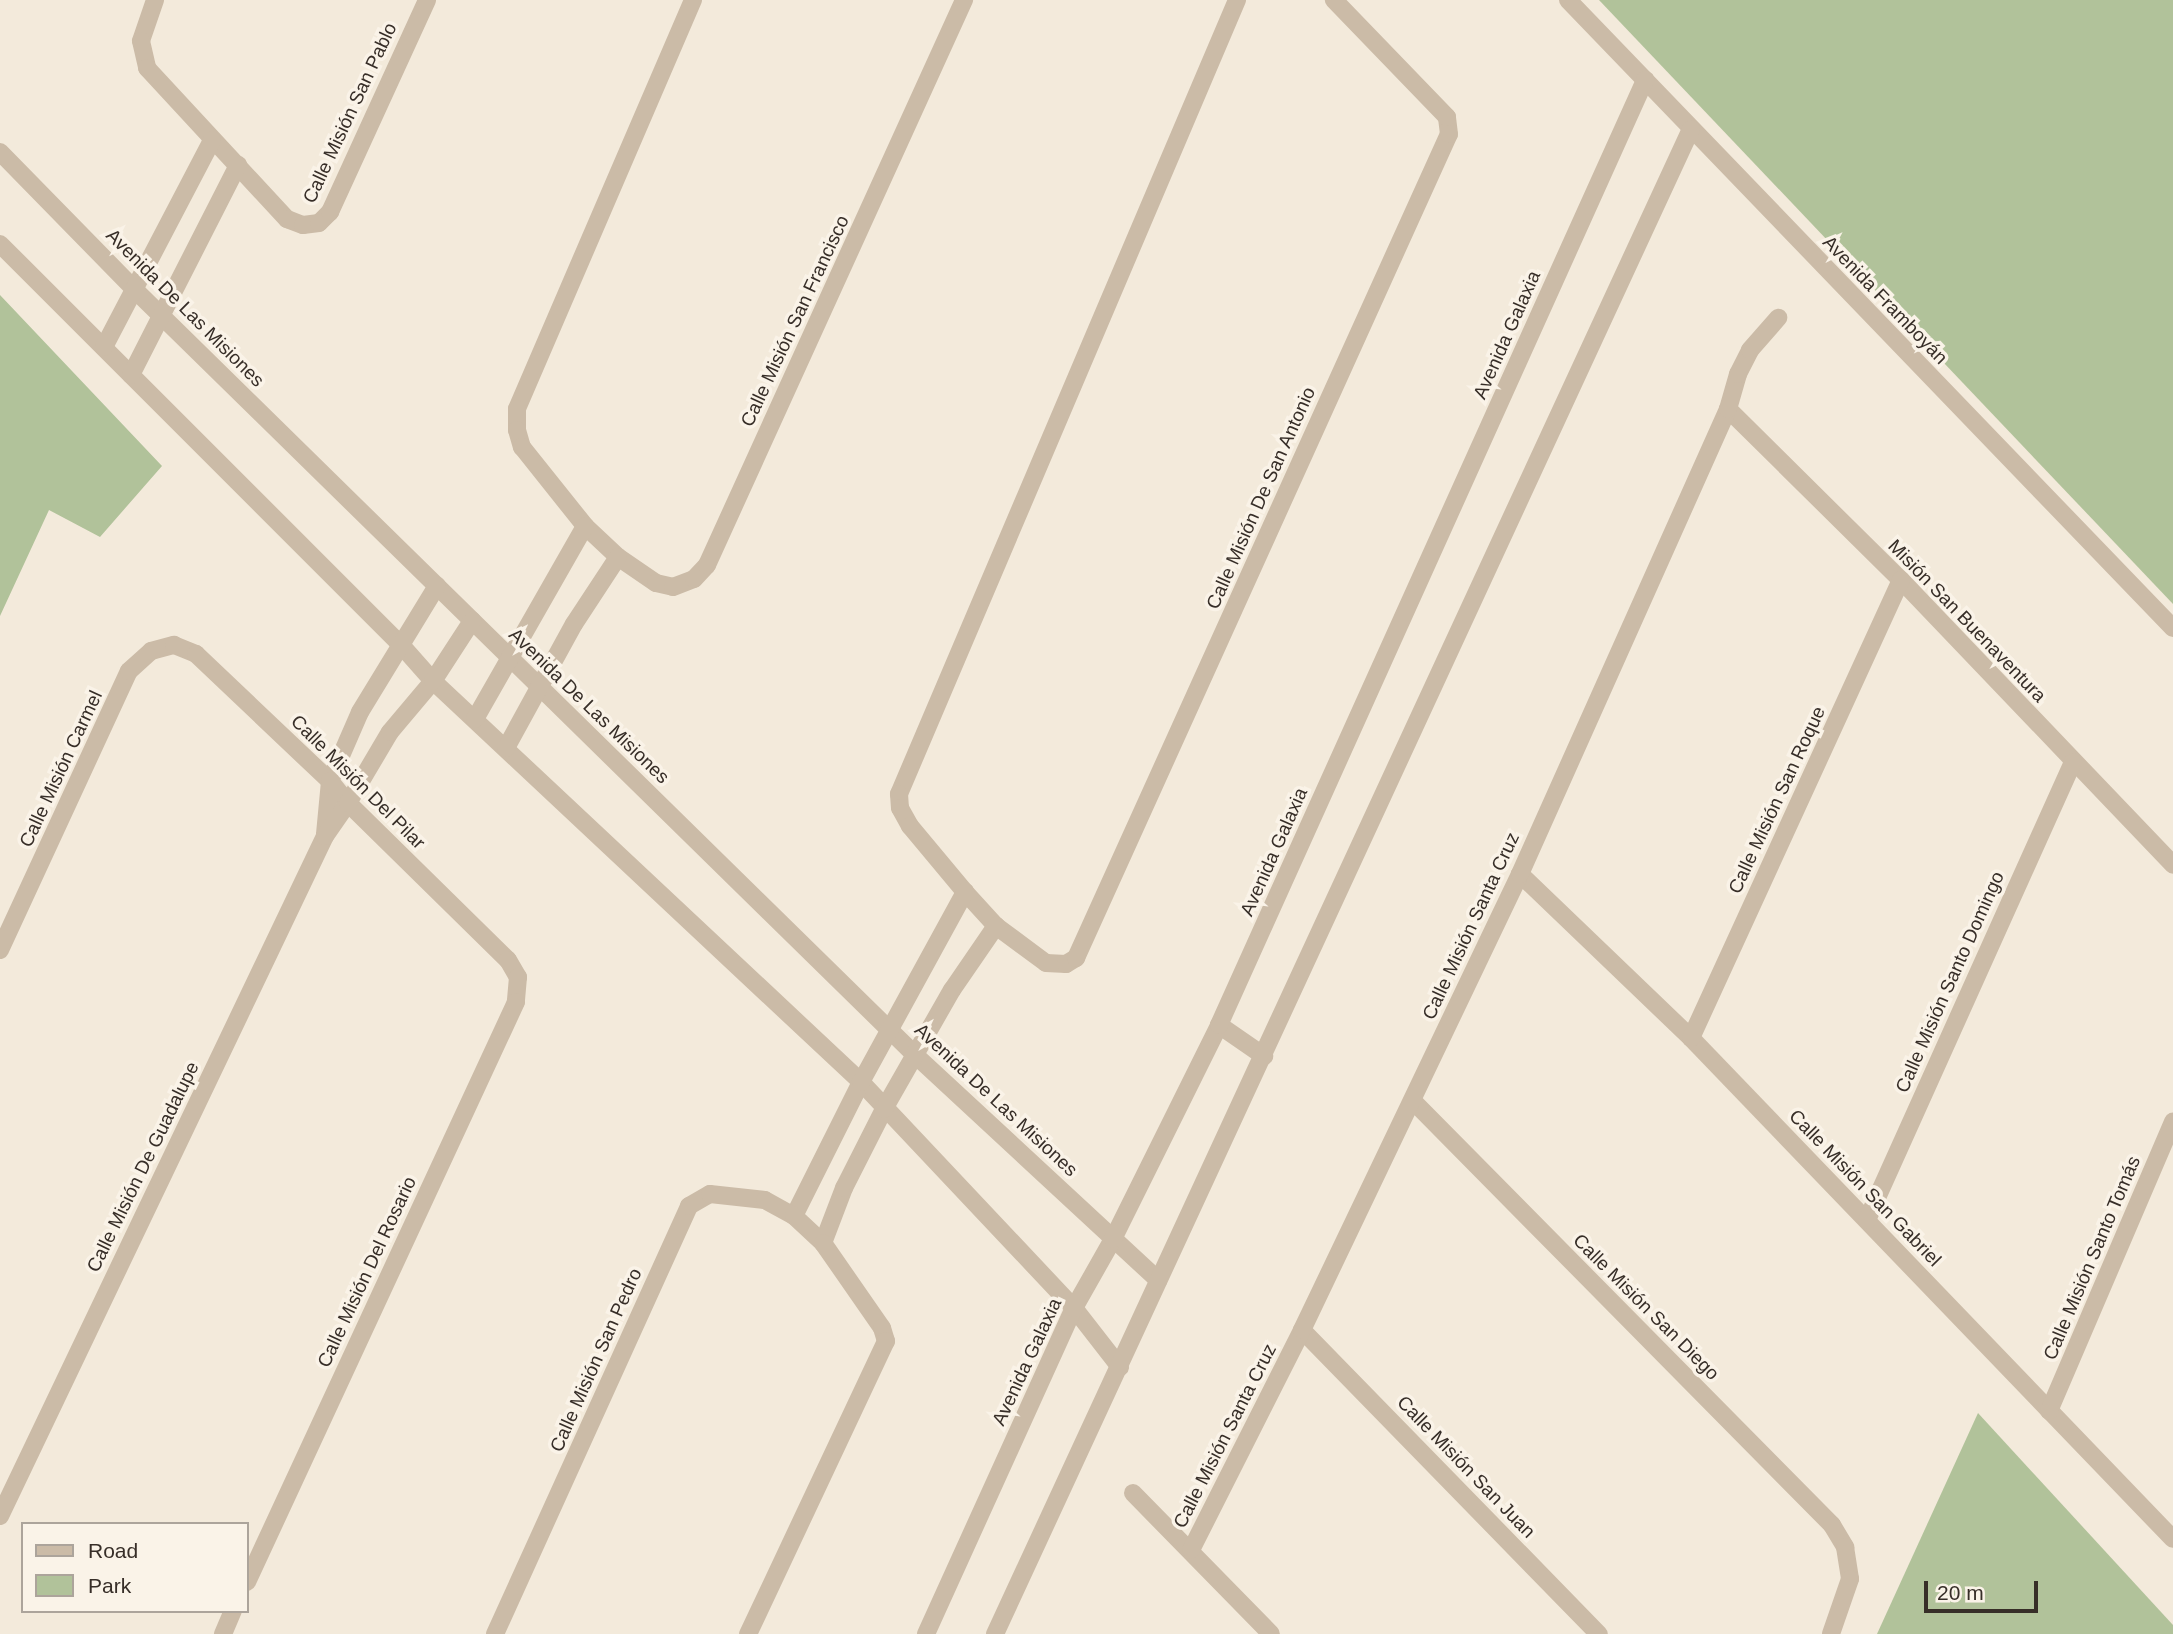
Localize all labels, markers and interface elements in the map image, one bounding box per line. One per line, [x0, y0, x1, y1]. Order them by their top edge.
street label: Calle Misión San Pablo [298, 19, 402, 207]
street label: Calle Misión San Francisco [736, 212, 854, 430]
street label: Avenida De Las Misiones [101, 224, 269, 392]
street label: Avenida Framboyán [1818, 231, 1952, 369]
street label: Avenida Galaxia [1469, 267, 1545, 403]
street label: Calle Misión De San Antonio [1201, 383, 1321, 613]
street label: Misión San Buenaventura [1883, 535, 2051, 707]
street label: Avenida De Las Misiones [504, 623, 674, 789]
street label: Calle Misión Carmel [15, 687, 107, 851]
street label: Calle Misión San Roque [1724, 703, 1830, 897]
street label: Calle Misión Del Pilar [286, 710, 430, 854]
street label: Avenida Galaxia [1236, 784, 1312, 920]
street label: Calle Misión Santa Cruz [1418, 829, 1524, 1023]
street label: Calle Misión Santo Domingo [1891, 868, 2009, 1096]
street label: Avenida De Las Misiones [910, 1019, 1082, 1181]
street label: Calle Misión De Guadalupe [82, 1058, 204, 1276]
street label: Calle Misión San Gabriel [1784, 1105, 1946, 1271]
street label: Calle Misión Santo Tomás [2039, 1152, 2145, 1364]
street label: Calle Misión Del Rosario [313, 1173, 421, 1371]
street label: Calle Misión San Diego [1568, 1229, 1724, 1385]
street label: Calle Misión San Pedro [545, 1265, 647, 1455]
street label: Avenida Galaxia [988, 1295, 1066, 1429]
street label: Calle Misión Santa Cruz [1169, 1340, 1281, 1532]
street label: Calle Misión San Juan [1392, 1391, 1540, 1543]
legend [21, 1522, 248, 1613]
text: Road [88, 1539, 138, 1562]
scale bar [1928, 1568, 2042, 1612]
text: Park [88, 1574, 131, 1597]
text: 20 m [1937, 1581, 1984, 1604]

